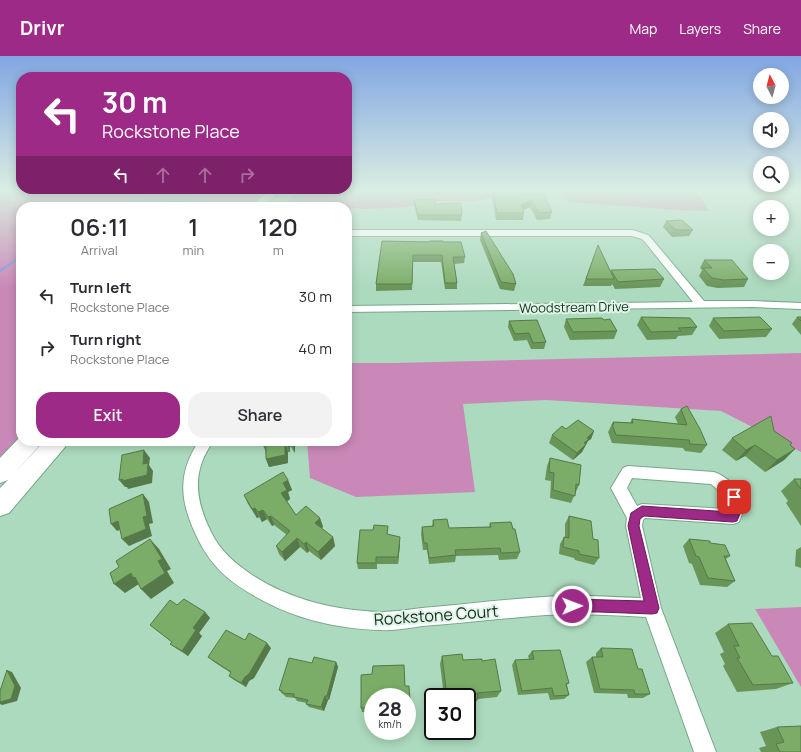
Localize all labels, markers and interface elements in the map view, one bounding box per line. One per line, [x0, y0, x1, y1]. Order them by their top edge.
text: Drivr [20, 15, 64, 41]
text: Map [629, 19, 657, 38]
text: Layers [679, 19, 721, 38]
text: Share [743, 19, 781, 38]
north arrow [753, 68, 789, 104]
map controls [753, 68, 789, 280]
text: 30 m [102, 83, 167, 121]
icon: left [36, 88, 88, 140]
button: sound [753, 112, 789, 148]
text: Rockstone Place [102, 119, 240, 143]
button: search [753, 156, 789, 192]
icon: left [110, 164, 132, 186]
icon: ahead [152, 164, 174, 186]
icon: ahead [194, 164, 216, 186]
icon: right [236, 164, 258, 186]
button: + [753, 200, 789, 236]
text: 06:11 [70, 210, 128, 243]
text: 1 [188, 210, 198, 243]
text: 120 [258, 210, 298, 243]
text: Arrival [81, 241, 118, 259]
text: min [183, 241, 204, 259]
text: m [273, 241, 284, 259]
button: − [753, 244, 789, 280]
text: Turn left [70, 277, 132, 298]
icon: left [36, 285, 58, 307]
text: 30 m [299, 286, 332, 307]
street label: Woodstream Drive [519, 297, 629, 317]
text: Rockstone Place [70, 298, 169, 316]
text: Turn right [70, 329, 141, 350]
icon: right [36, 337, 58, 359]
text: 40 m [298, 338, 332, 359]
text: Rockstone Place [70, 350, 169, 368]
button: Exit [36, 392, 180, 438]
button: Share [188, 392, 332, 438]
pin [717, 480, 751, 514]
icon: arrive [723, 486, 745, 508]
position arrow [551, 585, 593, 627]
street label: Rockstone Court [373, 600, 499, 630]
speed limit sign: 30 [424, 688, 476, 740]
text: 28 [378, 695, 402, 722]
text: km/h [378, 717, 402, 731]

